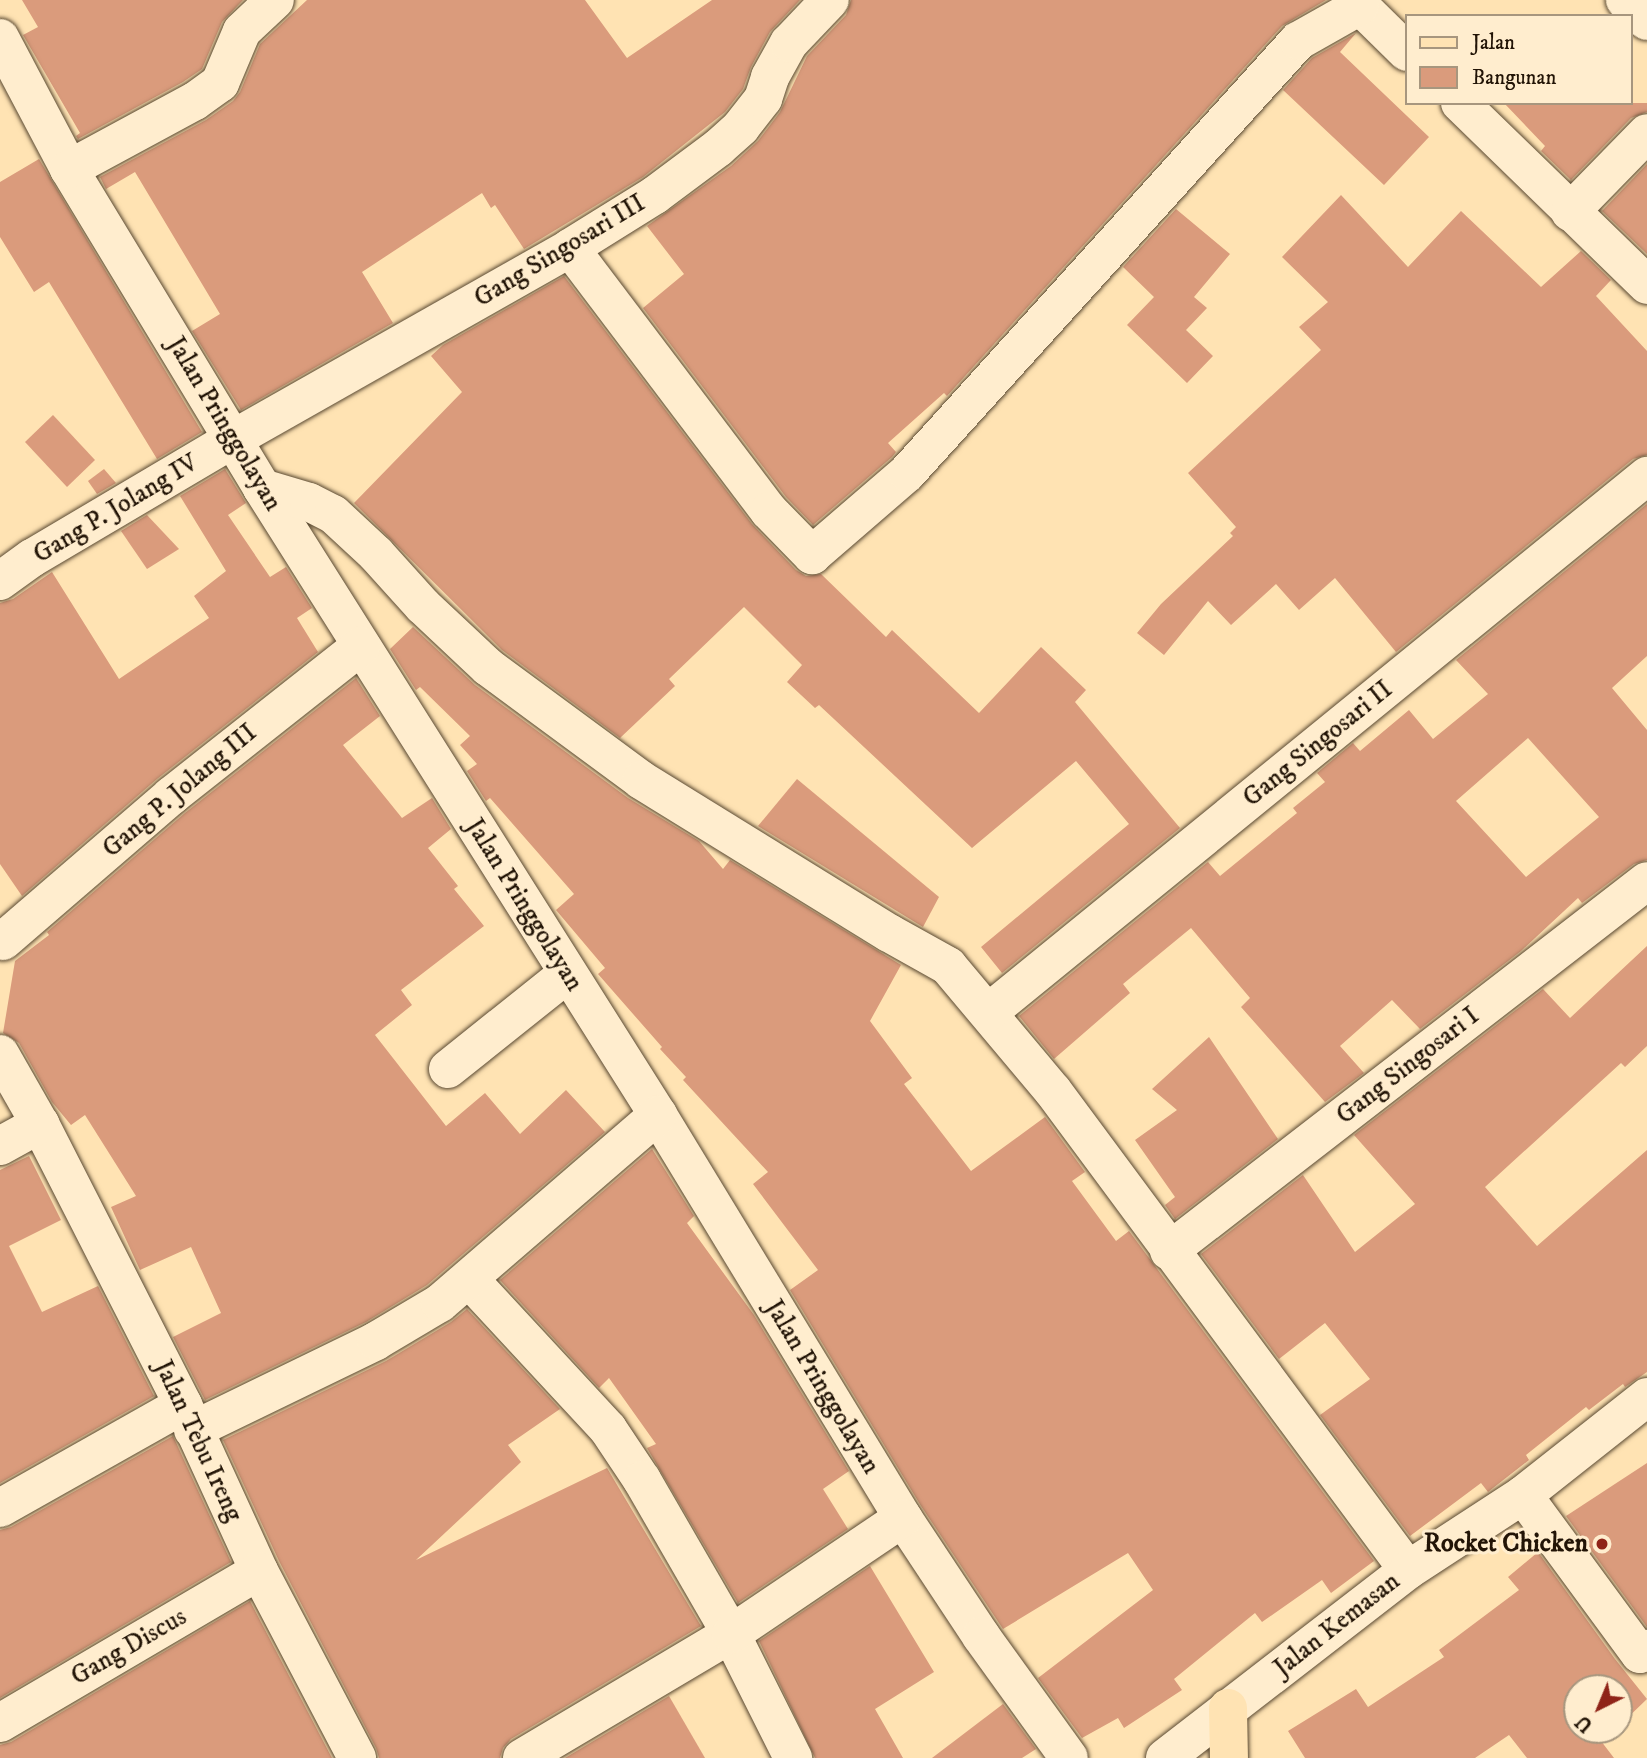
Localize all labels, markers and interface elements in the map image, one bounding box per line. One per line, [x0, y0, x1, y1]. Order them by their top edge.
legend [1406, 14, 1633, 105]
text: Jalan [1472, 30, 1515, 56]
text: Bangunan [1472, 65, 1556, 91]
street label: Gang Singosari III [469, 188, 651, 314]
street label: Jalan Pringgolayan [160, 331, 288, 517]
street label: Gang P. Jolang IV [28, 448, 204, 570]
street label: Gang Singosari II [1237, 674, 1399, 814]
street label: Gang P. Jolang III [97, 717, 263, 865]
street label: Jalan Pringgolayan [458, 813, 590, 997]
street label: Gang Singosari I [1330, 1001, 1486, 1131]
street label: Jalan Pringgolayan [758, 1294, 886, 1480]
street label: Jalan Tebu Ireng [147, 1355, 249, 1527]
place label: Rocket Chicken [1424, 1528, 1588, 1560]
marker: Rocket Chicken [1594, 1536, 1610, 1552]
street label: Jalan Kemasan [1268, 1566, 1406, 1684]
street label: Gang Discus [66, 1601, 192, 1693]
north arrow [1563, 1674, 1633, 1744]
text: U [1571, 1710, 1598, 1737]

